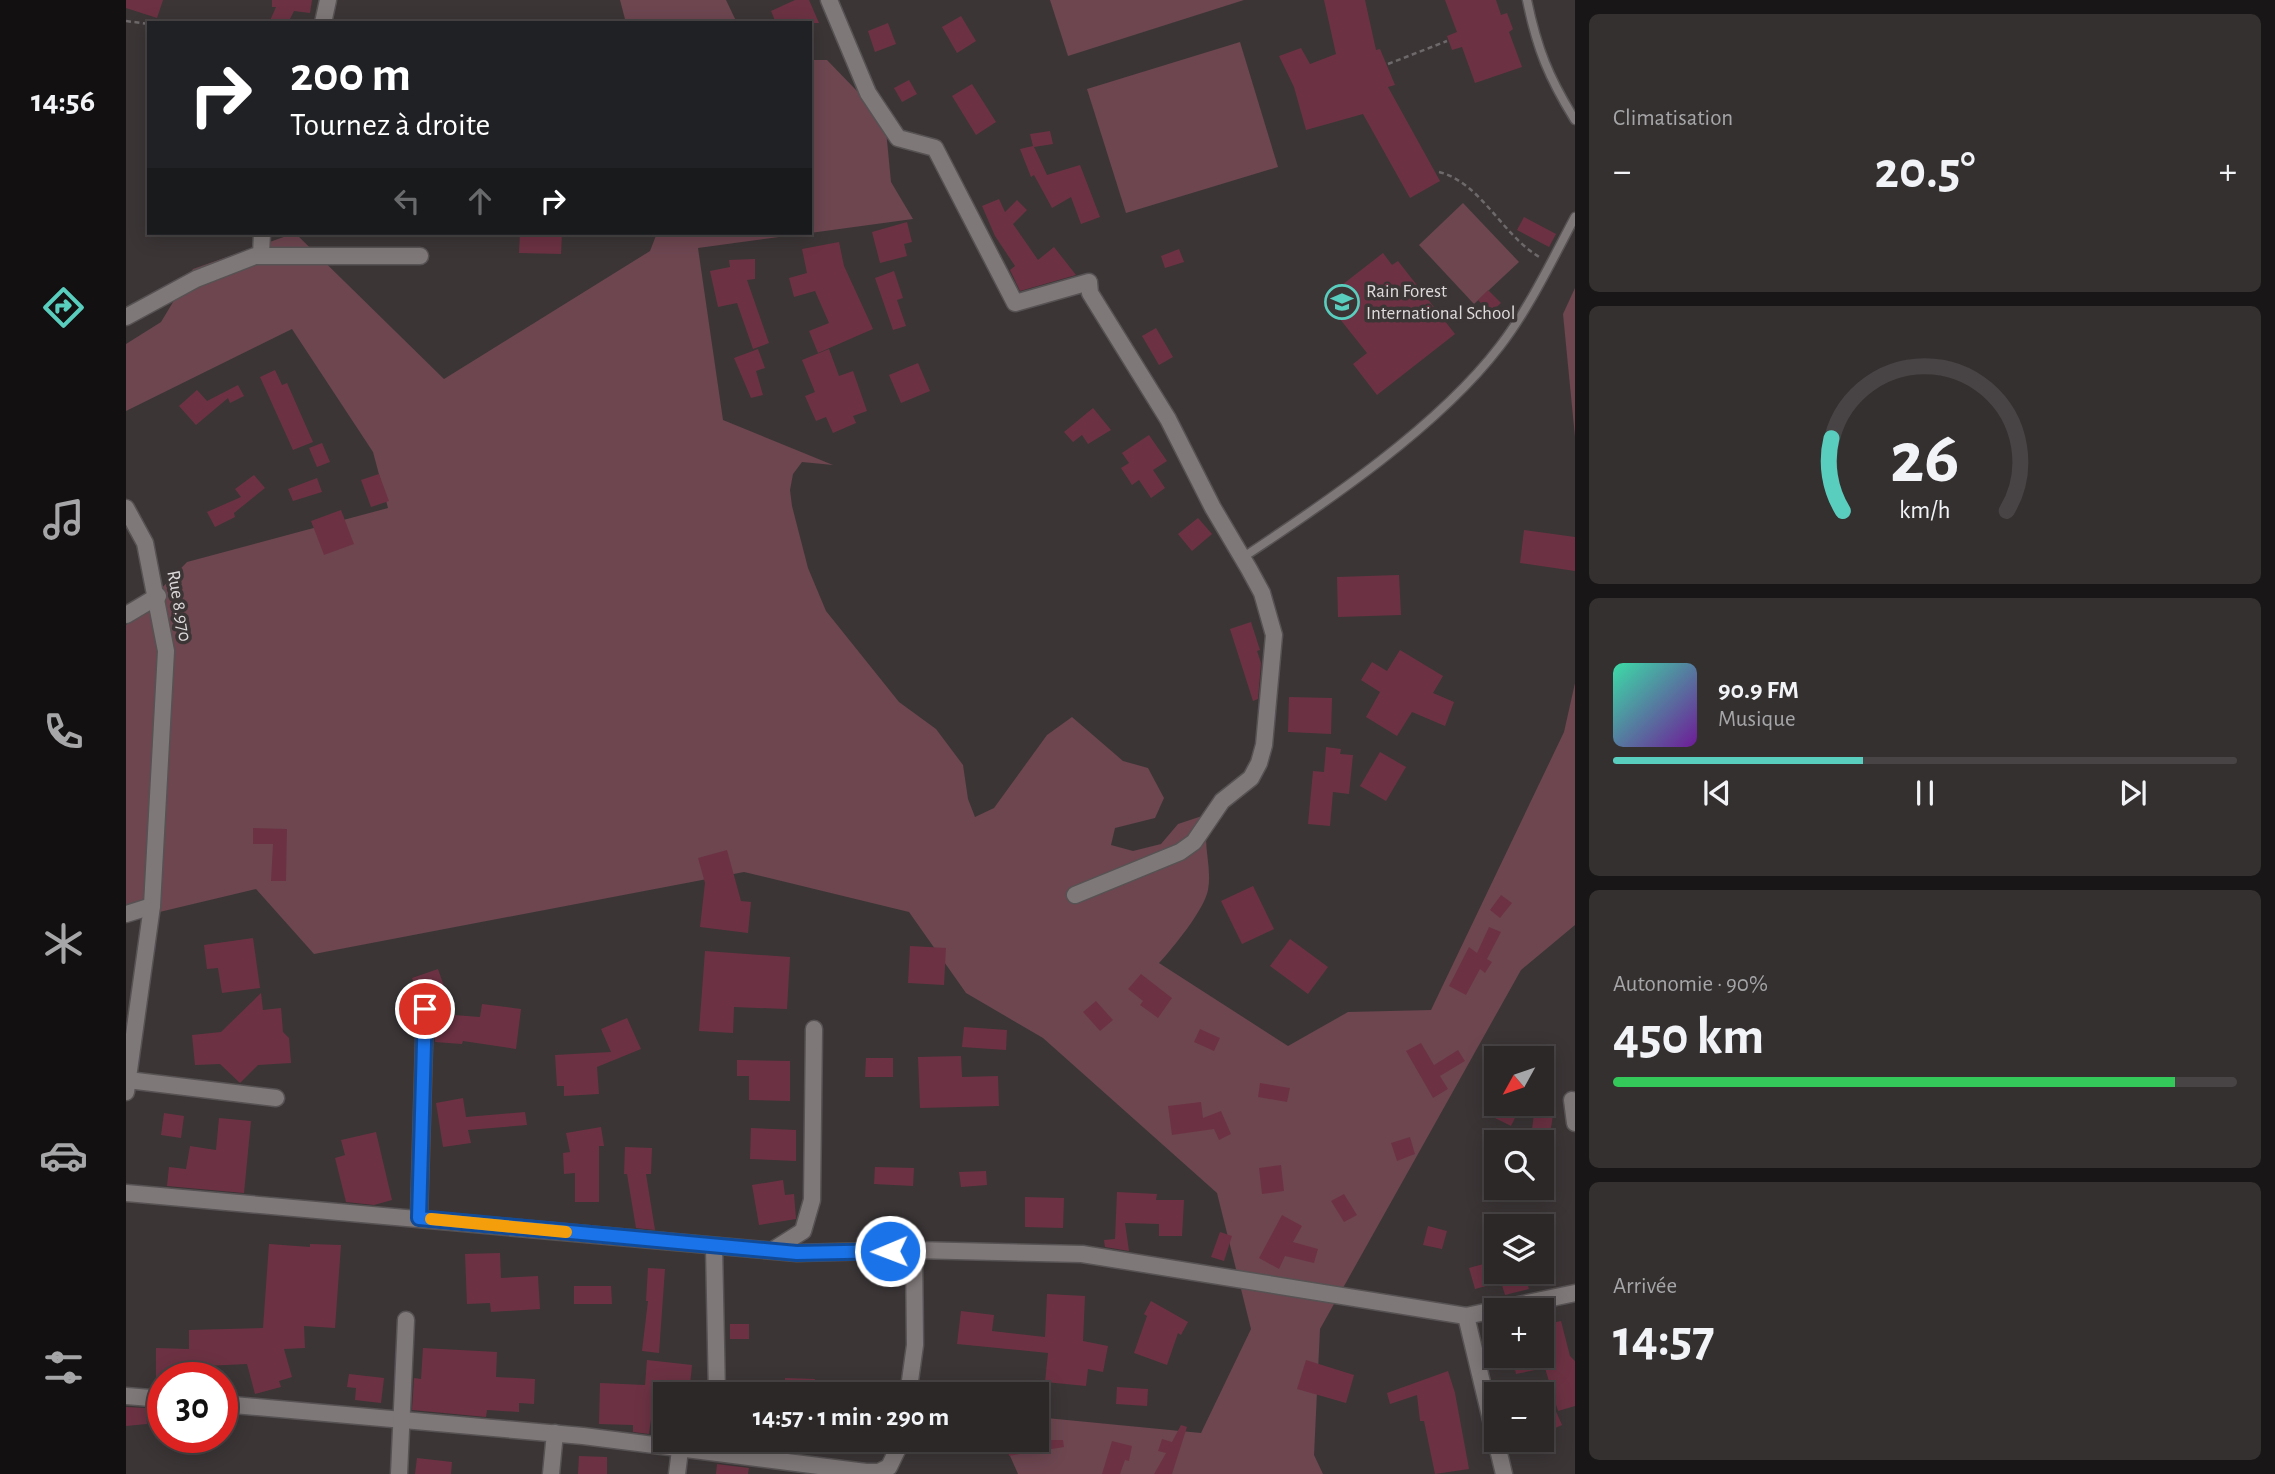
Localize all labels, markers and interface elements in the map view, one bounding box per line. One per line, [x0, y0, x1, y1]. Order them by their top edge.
icon: right [175, 49, 266, 140]
text: 200 m [290, 51, 411, 100]
text: 14:56 [31, 85, 95, 117]
text: Climatisation [1613, 107, 1733, 130]
text: Tournez à droite [290, 109, 490, 141]
text: 20.5° [1874, 145, 1976, 197]
text: − [1613, 153, 1631, 191]
text: + [2219, 153, 2237, 191]
icon: left [388, 182, 426, 220]
icon: ahead [461, 182, 499, 220]
icon: right [534, 182, 572, 220]
place label: Rain Forest International School [1366, 282, 1515, 323]
icon: directions [39, 283, 88, 332]
school or university icon: Rain Forest International School [1323, 283, 1361, 321]
text: 26 [1890, 423, 1960, 496]
icon: music [39, 495, 88, 544]
text: km/h [1899, 498, 1951, 523]
street label: Rue 8.970 [163, 569, 195, 643]
text: 90.9 FM [1718, 677, 1799, 703]
icon: phone [39, 707, 88, 756]
text: Musique [1718, 708, 1796, 731]
icon: previous [1698, 774, 1736, 812]
icon: pause [1906, 774, 1944, 812]
icon: next [2114, 774, 2152, 812]
icon: climate [39, 919, 88, 968]
text: Autonomie · 90% [1613, 973, 1768, 996]
pin [395, 979, 455, 1039]
icon: arrive [406, 990, 444, 1028]
text: 450 km [1613, 1011, 1764, 1063]
north arrow [1484, 1046, 1554, 1116]
map controls [1484, 1046, 1554, 1452]
button: search [1484, 1130, 1554, 1200]
icon: car [39, 1131, 88, 1180]
position arrow [853, 1214, 927, 1288]
button: layers [1484, 1214, 1554, 1284]
text: Arrivée [1613, 1275, 1677, 1298]
button: + [1484, 1298, 1554, 1368]
text: 14:57 [1613, 1313, 1715, 1365]
icon: filters [39, 1343, 88, 1392]
speed limit sign: 30 [147, 1362, 238, 1453]
button: − [1484, 1382, 1554, 1452]
text: 14:57 · 1 min · 290 m [753, 1404, 949, 1430]

